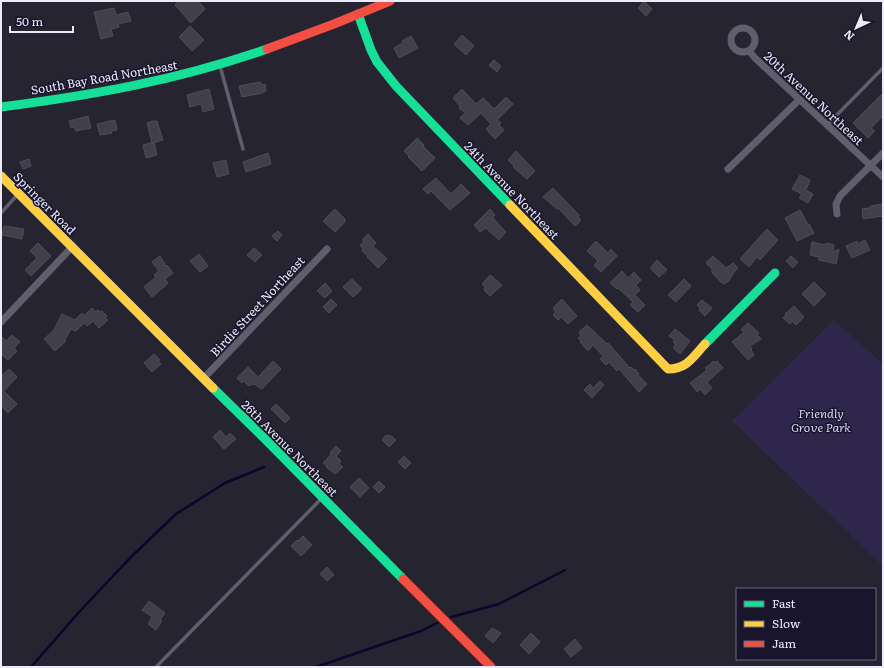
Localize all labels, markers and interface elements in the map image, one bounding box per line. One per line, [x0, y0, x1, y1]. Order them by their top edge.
scale bar [10, 8, 73, 34]
north arrow [836, 8, 876, 48]
text: 50 m [16, 12, 43, 30]
text: N [839, 27, 857, 45]
street label: 20th Avenue Northeast [760, 47, 868, 149]
street label: South Bay Road Northeast [29, 55, 179, 99]
street label: 24th Avenue Northeast [460, 137, 564, 243]
street label: Springer Road [10, 168, 81, 239]
street label: Birdie Street Northeast [206, 252, 309, 360]
street label: 26th Avenue Northeast [238, 396, 342, 500]
park label: Friendly Grove Park [791, 404, 851, 436]
legend [736, 588, 876, 660]
text: Fast [772, 594, 796, 612]
text: Slow [772, 614, 801, 632]
text: Jam [772, 634, 797, 652]

